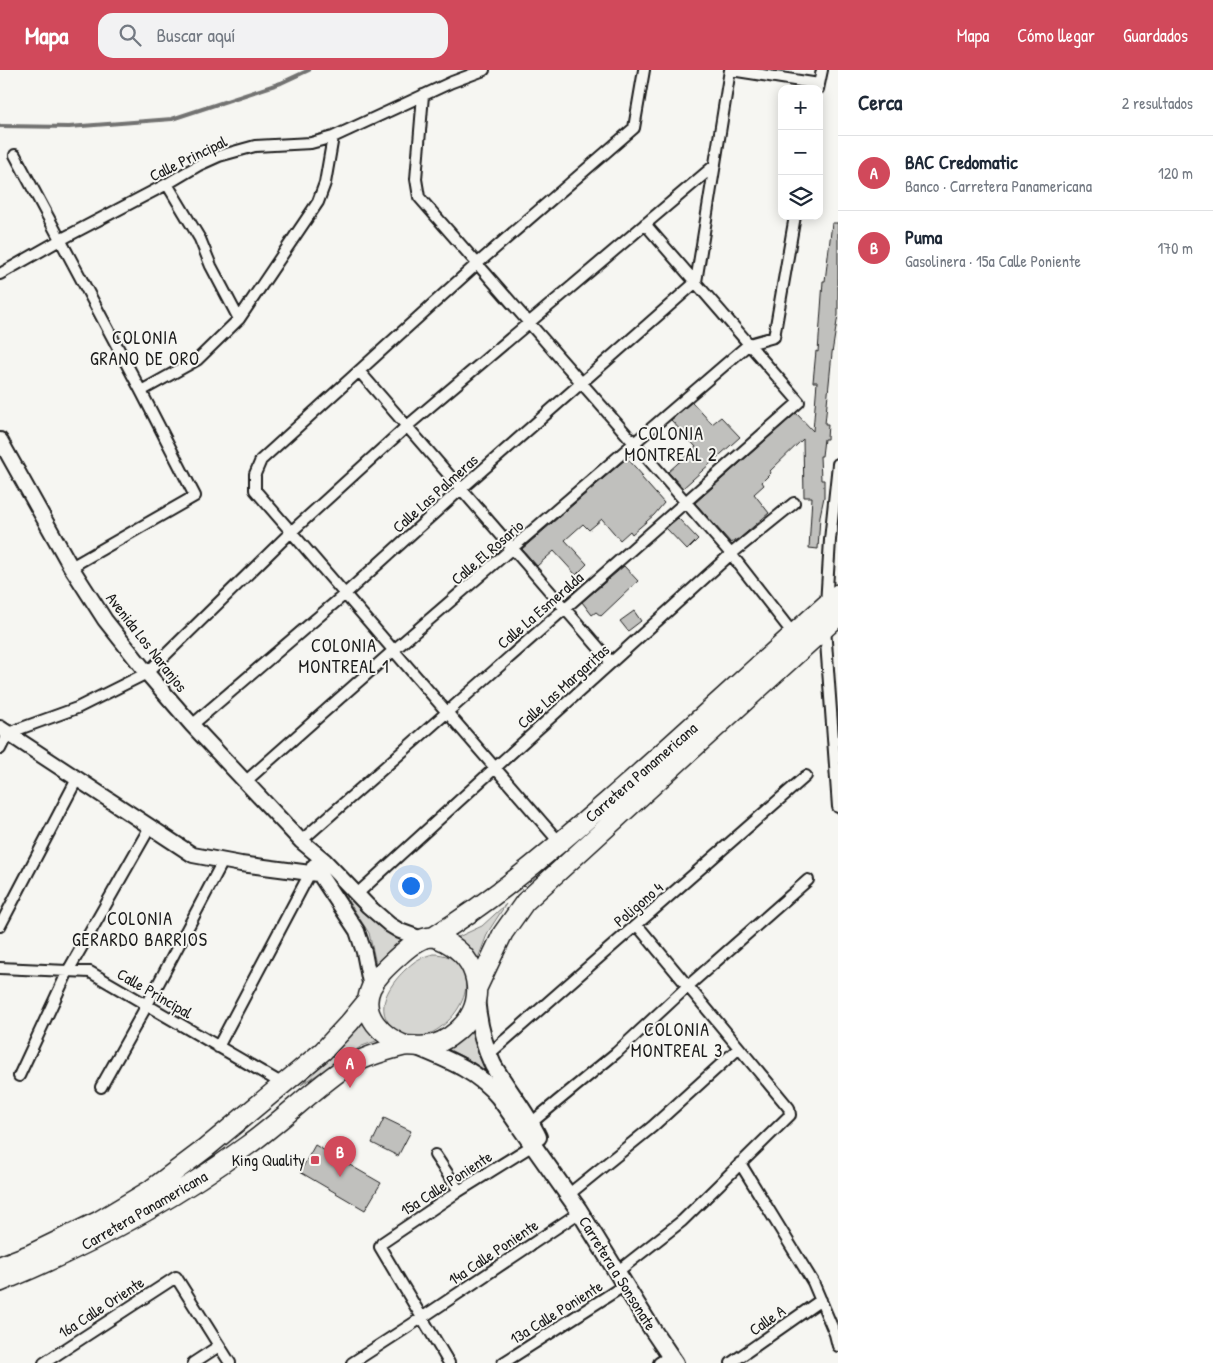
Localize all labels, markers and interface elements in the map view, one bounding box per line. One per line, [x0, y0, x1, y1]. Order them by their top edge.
search box [98, 13, 448, 58]
text: Mapa [25, 19, 68, 51]
icon: search [116, 21, 144, 49]
text: Buscar aquí [156, 22, 236, 48]
text: Mapa [957, 23, 989, 48]
text: Cómo llegar [1017, 23, 1095, 48]
text: Guardados [1123, 23, 1188, 48]
map controls [778, 85, 823, 220]
button: + [778, 85, 823, 130]
text: Cerca [858, 88, 902, 117]
text: 2 resultados [1122, 92, 1193, 114]
street label: Calle Principal [146, 129, 231, 186]
button: − [778, 130, 823, 175]
text: BAC Credomatic [905, 149, 1018, 175]
text: A [870, 162, 878, 184]
text: 120 m [1158, 162, 1193, 184]
button: layers [778, 175, 823, 220]
text: Banco · Carretera Panamericana [905, 175, 1092, 197]
text: Puma [905, 224, 942, 250]
text: B [870, 237, 878, 259]
text: 170 m [1158, 237, 1193, 259]
text: Gasolinera · 15a Calle Poniente [905, 250, 1081, 272]
district label: COLONIA GRANO DE ORO [90, 325, 200, 371]
district label: COLONIA MONTREAL 2 [625, 421, 717, 467]
street label: Calle Las Palmeras [387, 449, 483, 537]
street label: Calle El Rosario [446, 514, 528, 590]
street label: Calle La Esmeralda [492, 566, 588, 654]
street label: Avenida Los Naranjos [101, 588, 193, 696]
district label: COLONIA MONTREAL 1 [299, 633, 390, 679]
street label: Calle Las Margaritas [512, 639, 614, 733]
street label: Carretera Panamericana [580, 717, 702, 827]
your location [398, 873, 424, 899]
street label: Poligono 4 [609, 876, 667, 932]
district label: COLONIA GERARDO BARRIOS [72, 906, 208, 952]
street label: Calle Principal [113, 963, 197, 1024]
district label: COLONIA MONTREAL 3 [631, 1017, 723, 1063]
pin: A [334, 1047, 366, 1088]
pin: B [324, 1136, 356, 1177]
street label: 15a Calle Poniente [396, 1145, 497, 1221]
place label: King Quality [232, 1149, 305, 1171]
marker: King Quality [309, 1154, 321, 1166]
street label: Carretera Panamericana [77, 1165, 211, 1255]
street label: Carretera a Sonsonate [574, 1212, 662, 1335]
street label: 14a Calle Poniente [444, 1213, 543, 1290]
street label: 16a Calle Oriente [54, 1271, 149, 1343]
street label: 13a Calle Poniente [505, 1274, 607, 1349]
street label: Calle A [744, 1299, 790, 1340]

